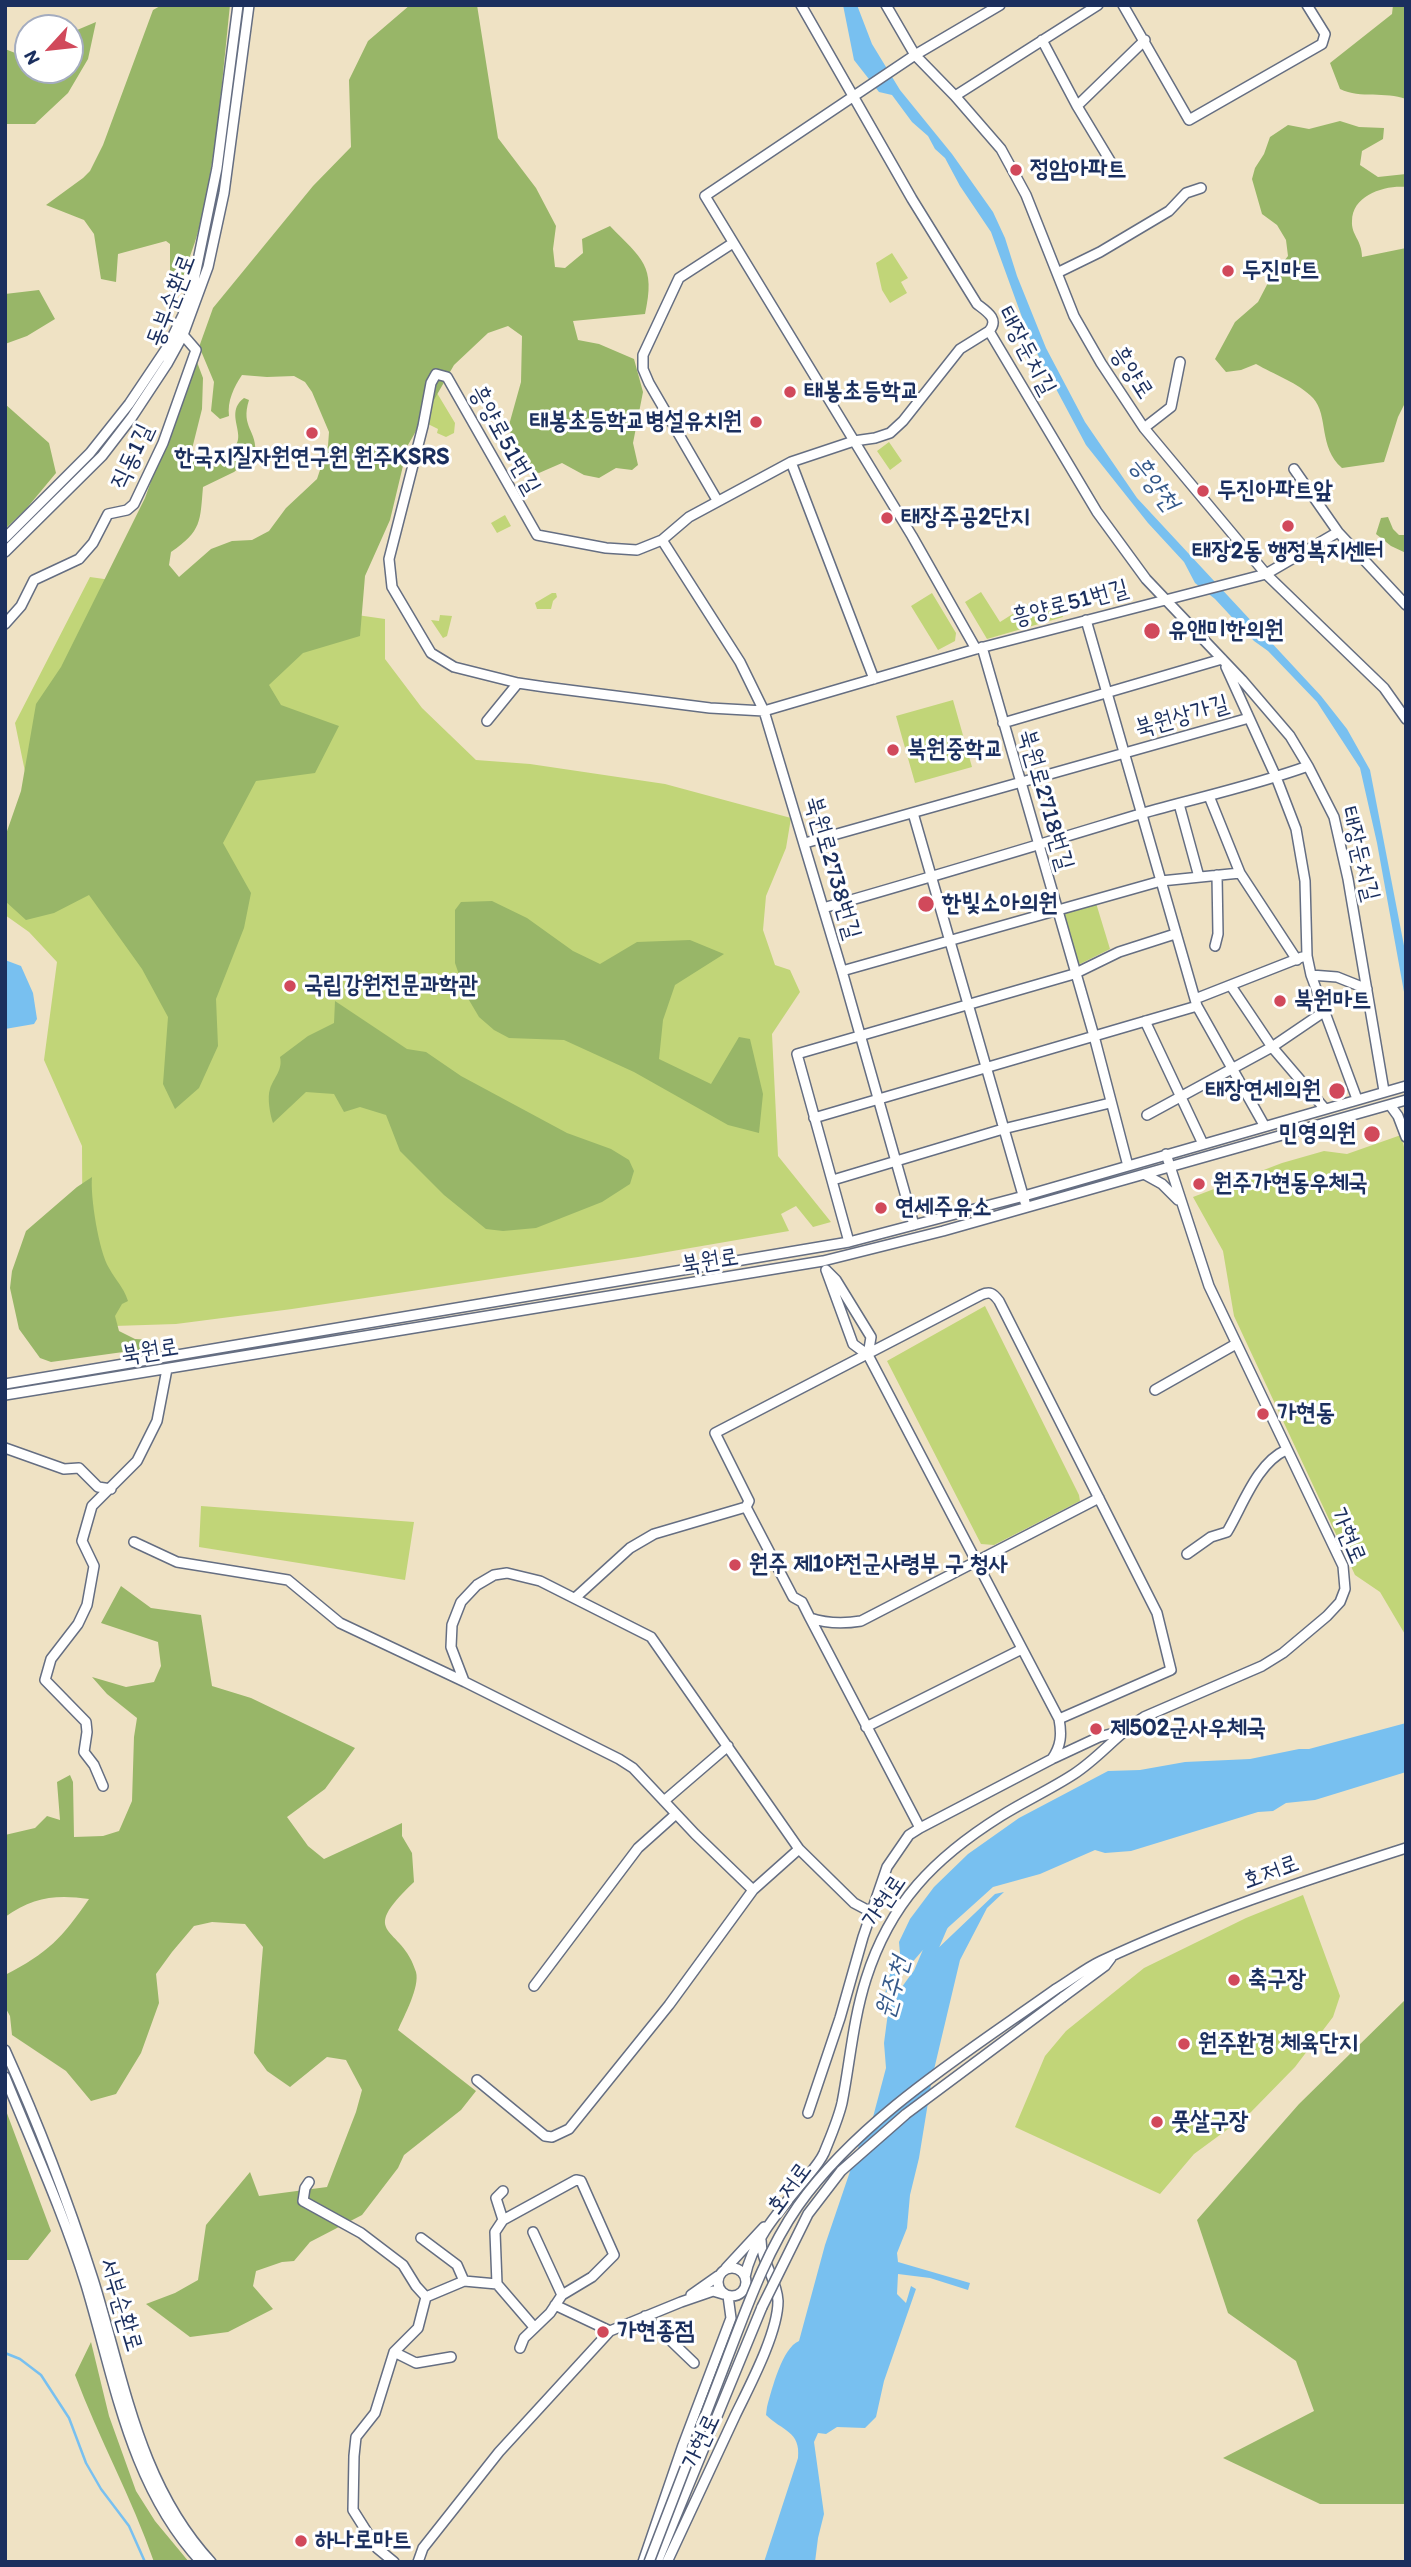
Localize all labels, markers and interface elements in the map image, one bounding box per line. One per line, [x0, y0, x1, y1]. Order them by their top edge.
north arrow [14, 14, 84, 84]
text: N [18, 47, 45, 69]
place label: 정암아파트 [1030, 156, 1127, 184]
marker: 정암아파트 [1008, 162, 1024, 178]
street label: 동부순환로 [141, 251, 203, 351]
place label: 두진마트 [1242, 257, 1319, 285]
marker: 두진마트 [1220, 263, 1236, 279]
street label: 태장둔치길 [991, 302, 1061, 400]
street label: 흥양로 [1103, 341, 1159, 405]
place label: 태봉초등학교 [804, 378, 920, 406]
street label: 흥양로51번길 [462, 380, 546, 500]
marker: 태봉초등학교 [782, 384, 798, 400]
place label: 태봉초등학교병설유치원 [530, 408, 742, 436]
marker: 태봉초등학교병설유치원 [748, 414, 764, 430]
street label: 직동1길 [105, 420, 161, 494]
marker: 한국지질자원연구원 원주KSRS [304, 425, 320, 441]
place label: 한국지질자원연구원 원주KSRS [175, 444, 449, 472]
water label: 흥양천 [1121, 450, 1185, 518]
place label: 두진아파트앞 [1217, 477, 1333, 505]
marker: 두진아파트앞 [1195, 483, 1211, 499]
place label: 태장주공2단지 [901, 504, 1029, 532]
marker: 태장주공2단지 [879, 510, 895, 526]
marker: 태장2동 행정복지센터 [1280, 518, 1296, 534]
place label: 태장2동 행정복지센터 [1192, 538, 1384, 566]
street label: 흥양로51번길 [1008, 575, 1132, 633]
place label: 유앤미한의원 [1168, 617, 1284, 645]
marker: 유앤미한의원 [1142, 621, 1162, 641]
street label: 북원상가길 [1132, 690, 1232, 744]
street label: 북원로2718번길 [1011, 726, 1079, 874]
place label: 북원중학교 [907, 736, 1004, 764]
marker: 북원중학교 [885, 742, 901, 758]
street label: 북원로2738번길 [798, 793, 866, 943]
street label: 태장둔치길 [1333, 804, 1385, 904]
place label: 한빛소아의원 [942, 890, 1058, 918]
marker: 한빛소아의원 [916, 894, 936, 914]
place label: 국립강원전문과학관 [304, 972, 478, 1000]
marker: 국립강원전문과학관 [282, 978, 298, 994]
place label: 북원마트 [1294, 987, 1371, 1015]
marker: 북원마트 [1272, 993, 1288, 1009]
place label: 태장연세의원 [1205, 1077, 1321, 1105]
marker: 태장연세의원 [1327, 1081, 1347, 1101]
place label: 민영의원 [1279, 1120, 1356, 1148]
marker: 민영의원 [1362, 1124, 1382, 1144]
place label: 원주가현동우체국 [1213, 1170, 1367, 1198]
marker: 원주가현동우체국 [1191, 1176, 1207, 1192]
place label: 연세주유소 [895, 1194, 992, 1222]
marker: 연세주유소 [873, 1200, 889, 1216]
street label: 북원로 [679, 1243, 741, 1281]
street label: 북원로 [119, 1333, 181, 1371]
place label: 가현동 [1277, 1400, 1335, 1428]
marker: 가현동 [1255, 1406, 1271, 1422]
street label: 가현로 [1322, 1504, 1372, 1568]
place label: 원주 제1야전군사령부 구 청사 [749, 1551, 1008, 1579]
marker: 원주 제1야전군사령부 구 청사 [727, 1557, 743, 1573]
place label: 제502군사우체국 [1110, 1715, 1266, 1743]
marker: 제502군사우체국 [1088, 1721, 1104, 1737]
street label: 호저로 [1239, 1850, 1303, 1896]
street label: 가현로 [857, 1870, 913, 1934]
water label: 원주천 [870, 1954, 918, 2022]
place label: 축구장 [1248, 1966, 1306, 1994]
marker: 축구장 [1226, 1972, 1242, 1988]
place label: 원주환경 체육단지 [1198, 2030, 1358, 2058]
marker: 원주환경 체육단지 [1176, 2036, 1192, 2052]
place label: 풋살구장 [1171, 2108, 1248, 2136]
marker: 풋살구장 [1149, 2114, 1165, 2130]
street label: 호저로 [761, 2157, 819, 2221]
street label: 서부순환로 [92, 2255, 148, 2355]
place label: 가현종점 [617, 2318, 694, 2346]
marker: 가현종점 [595, 2324, 611, 2340]
street label: 가현로 [677, 2410, 727, 2474]
place label: 하나로마트 [315, 2527, 412, 2555]
marker: 하나로마트 [293, 2533, 309, 2549]

